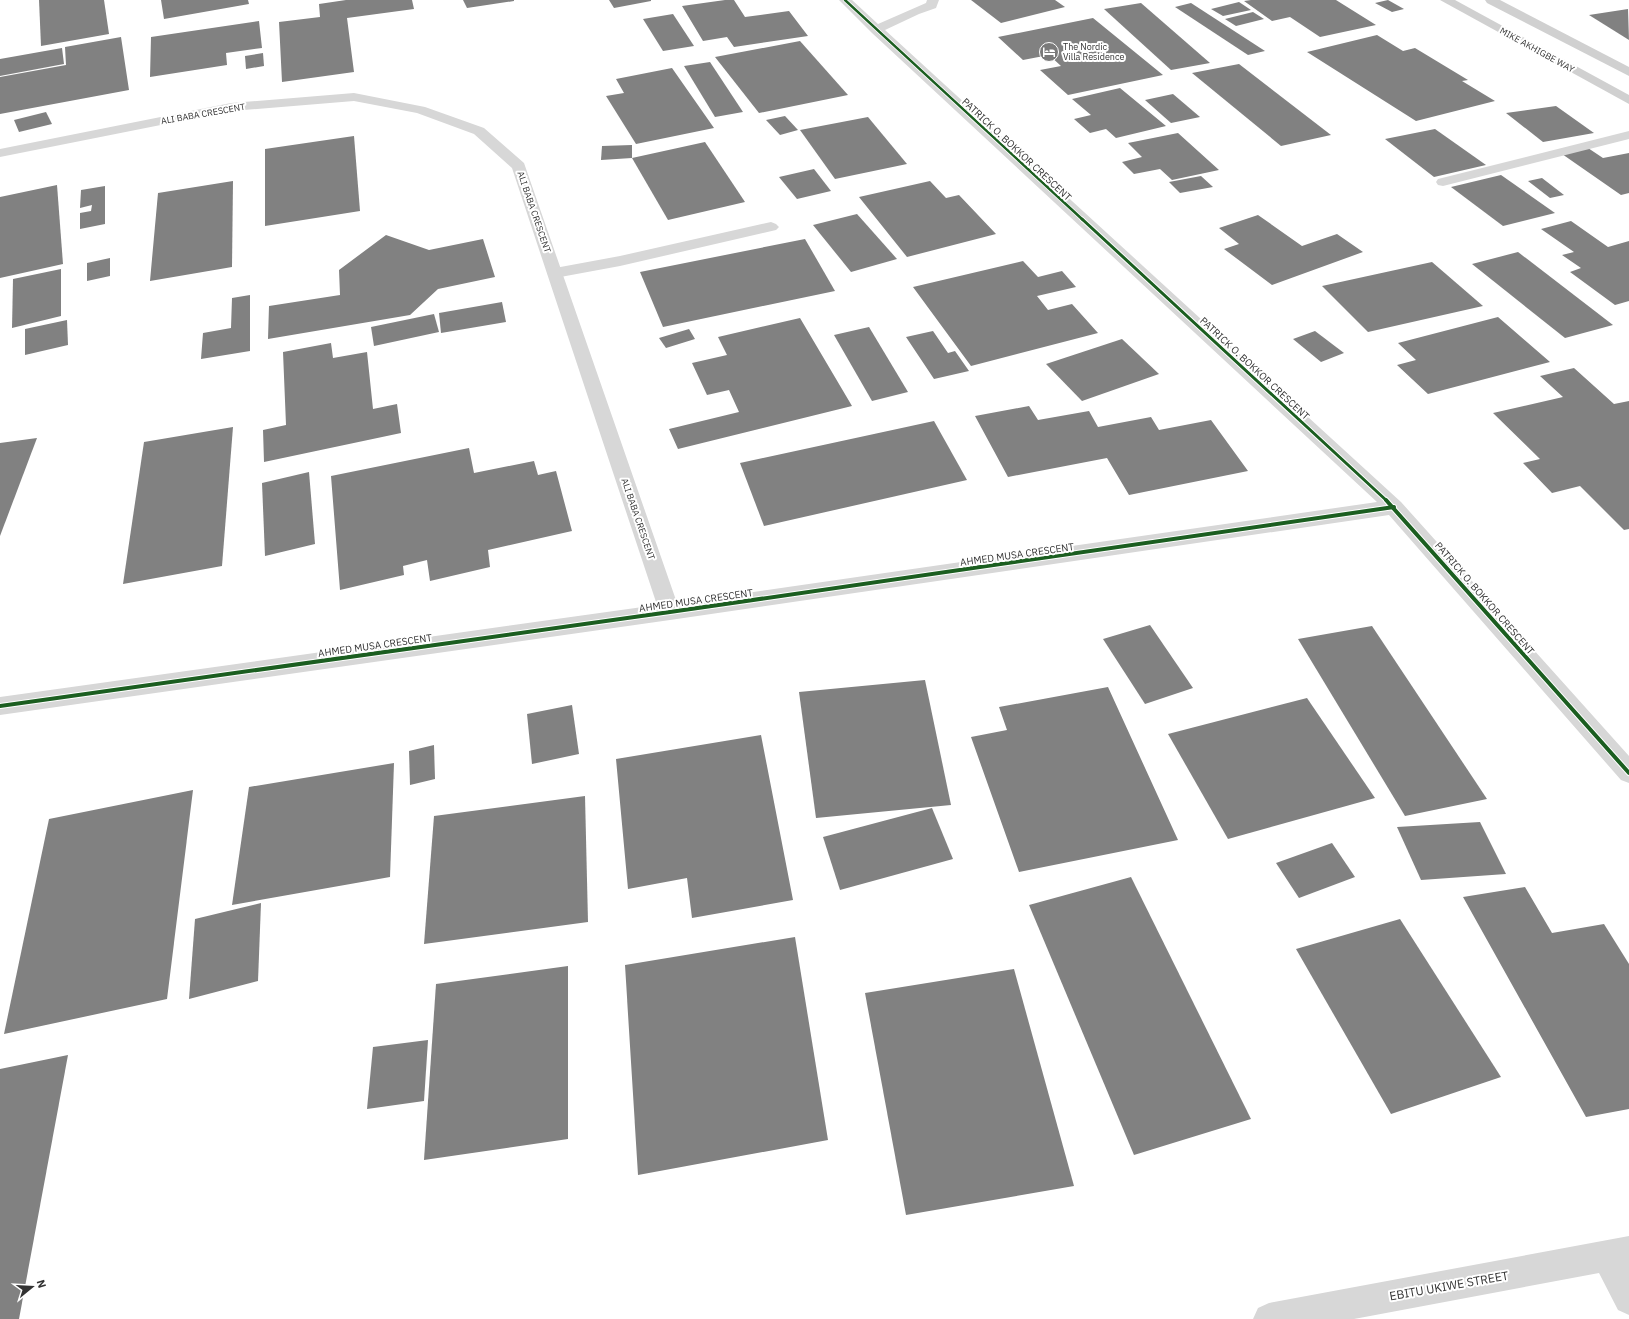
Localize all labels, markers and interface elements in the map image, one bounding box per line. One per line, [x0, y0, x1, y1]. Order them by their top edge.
street label: MIKE AKHIGBE WAY [1498, 25, 1577, 75]
hotel icon: The Nordic Villa Residence [1038, 41, 1060, 63]
place label: The Nordic Villa Residence [1063, 41, 1124, 62]
street label: PATRICK O. BOKKOR CRESCENT [959, 95, 1074, 204]
street label: ALI BABA CRESCENT [160, 101, 246, 126]
street label: ALI BABA CRESCENT [515, 170, 554, 254]
street label: PATRICK O. BOKKOR CRESCENT [1197, 314, 1312, 423]
street label: ALI BABA CRESCENT [619, 477, 658, 561]
street label: PATRICK O. BOKKOR CRESCENT [1432, 539, 1537, 658]
street label: AHMED MUSA CRESCENT [959, 540, 1075, 569]
street label: AHMED MUSA CRESCENT [638, 586, 754, 615]
street label: AHMED MUSA CRESCENT [317, 631, 433, 660]
north arrow [12, 1267, 52, 1307]
street label: EBITU UKIWE STREET [1388, 1268, 1510, 1303]
text: N [34, 1278, 49, 1290]

